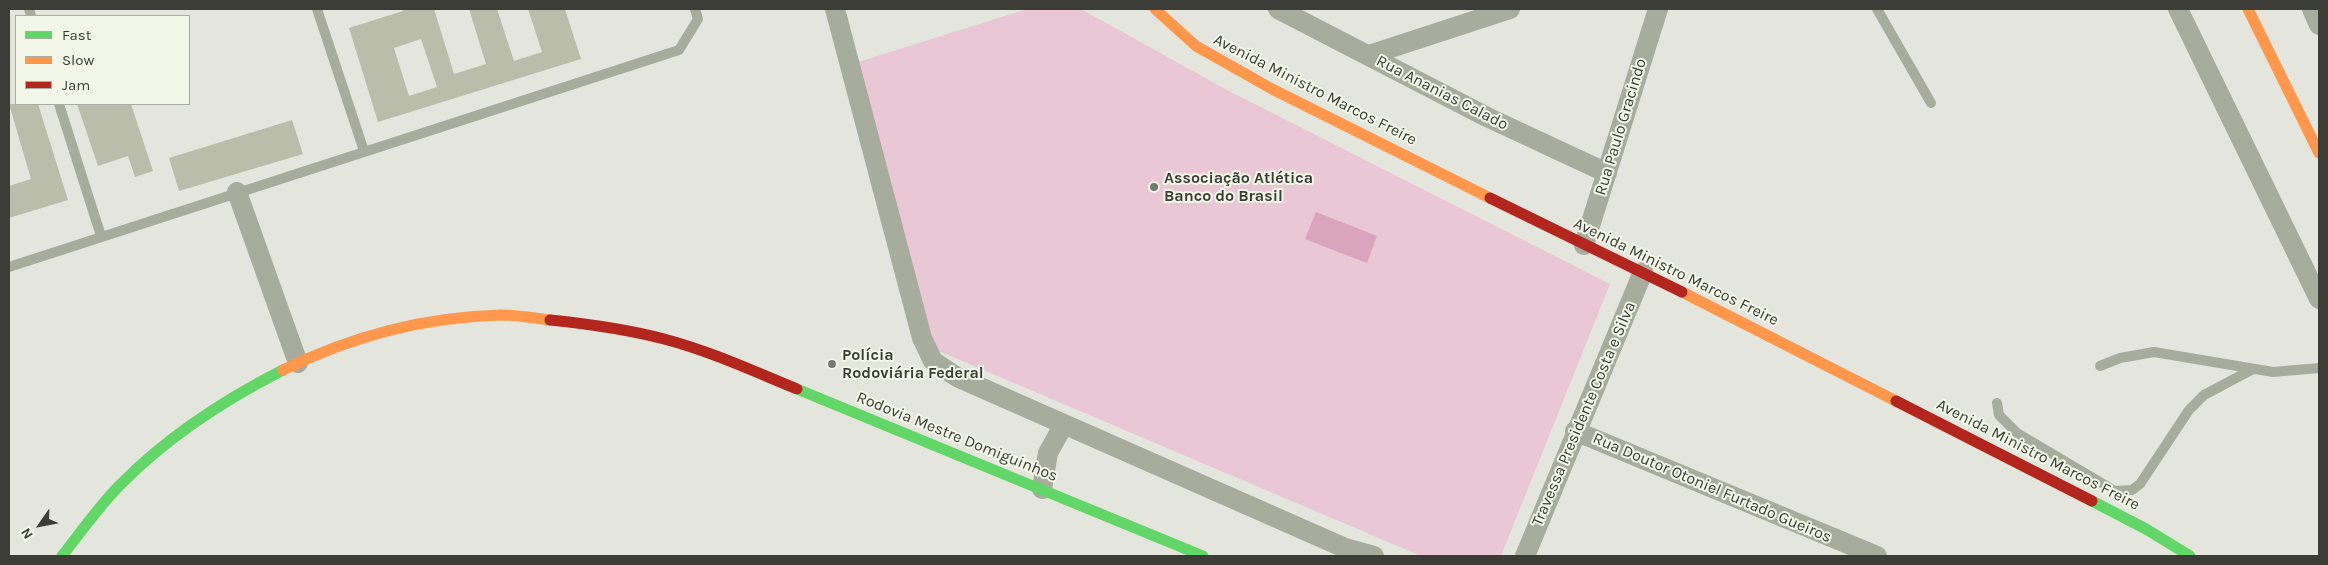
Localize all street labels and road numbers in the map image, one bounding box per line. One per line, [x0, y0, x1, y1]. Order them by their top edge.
street label: Avenida Ministro Marcos Freire [1210, 30, 1420, 150]
street label: Rua Ananias Calado [1373, 51, 1511, 135]
street label: Rua Paulo Gracindo [1591, 56, 1651, 198]
street label: Avenida Ministro Marcos Freire [1570, 214, 1782, 330]
street label: Travessa Presidente Costa e Silva [1528, 299, 1640, 529]
street label: Rodovia Mestre Domiguinhos [854, 388, 1060, 486]
street label: Avenida Ministro Marcos Freire [1933, 395, 2143, 515]
street label: Rua Doutor Otoniel Furtado Gueiros [1590, 429, 1834, 547]

